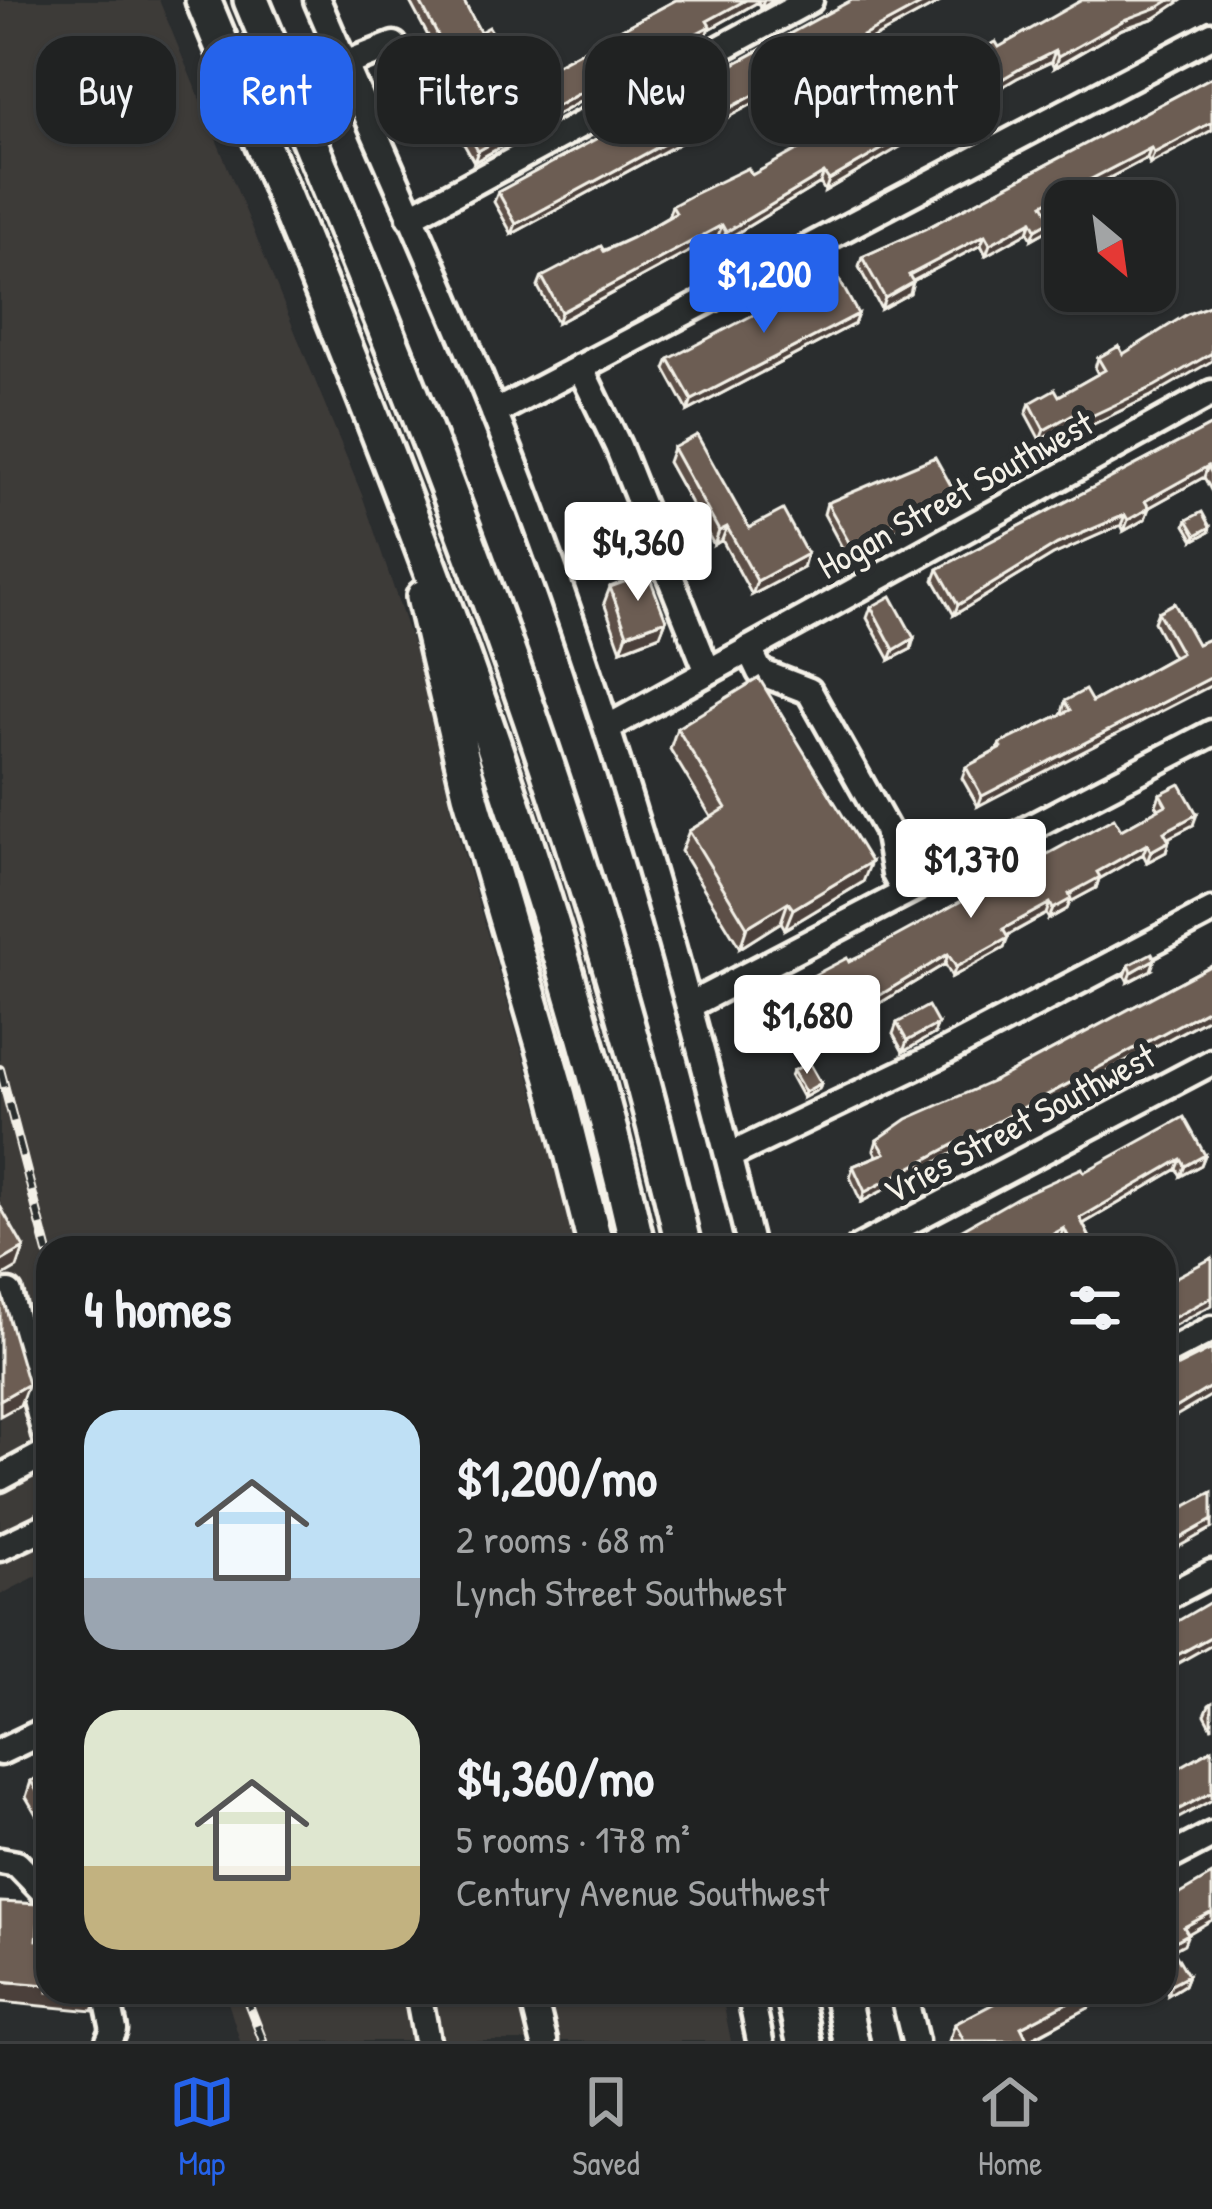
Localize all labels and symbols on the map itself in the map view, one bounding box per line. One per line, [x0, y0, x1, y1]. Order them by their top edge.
north arrow [1044, 180, 1176, 312]
pin: $1,200 [666, 234, 862, 336]
street label: Hogan Street Southwest [808, 397, 1102, 590]
pin: $4,360 [540, 502, 736, 604]
pin: $1,370 [873, 819, 1069, 921]
pin: $1,680 [709, 975, 905, 1077]
street label: Vries Street Southwest [874, 1030, 1164, 1215]

